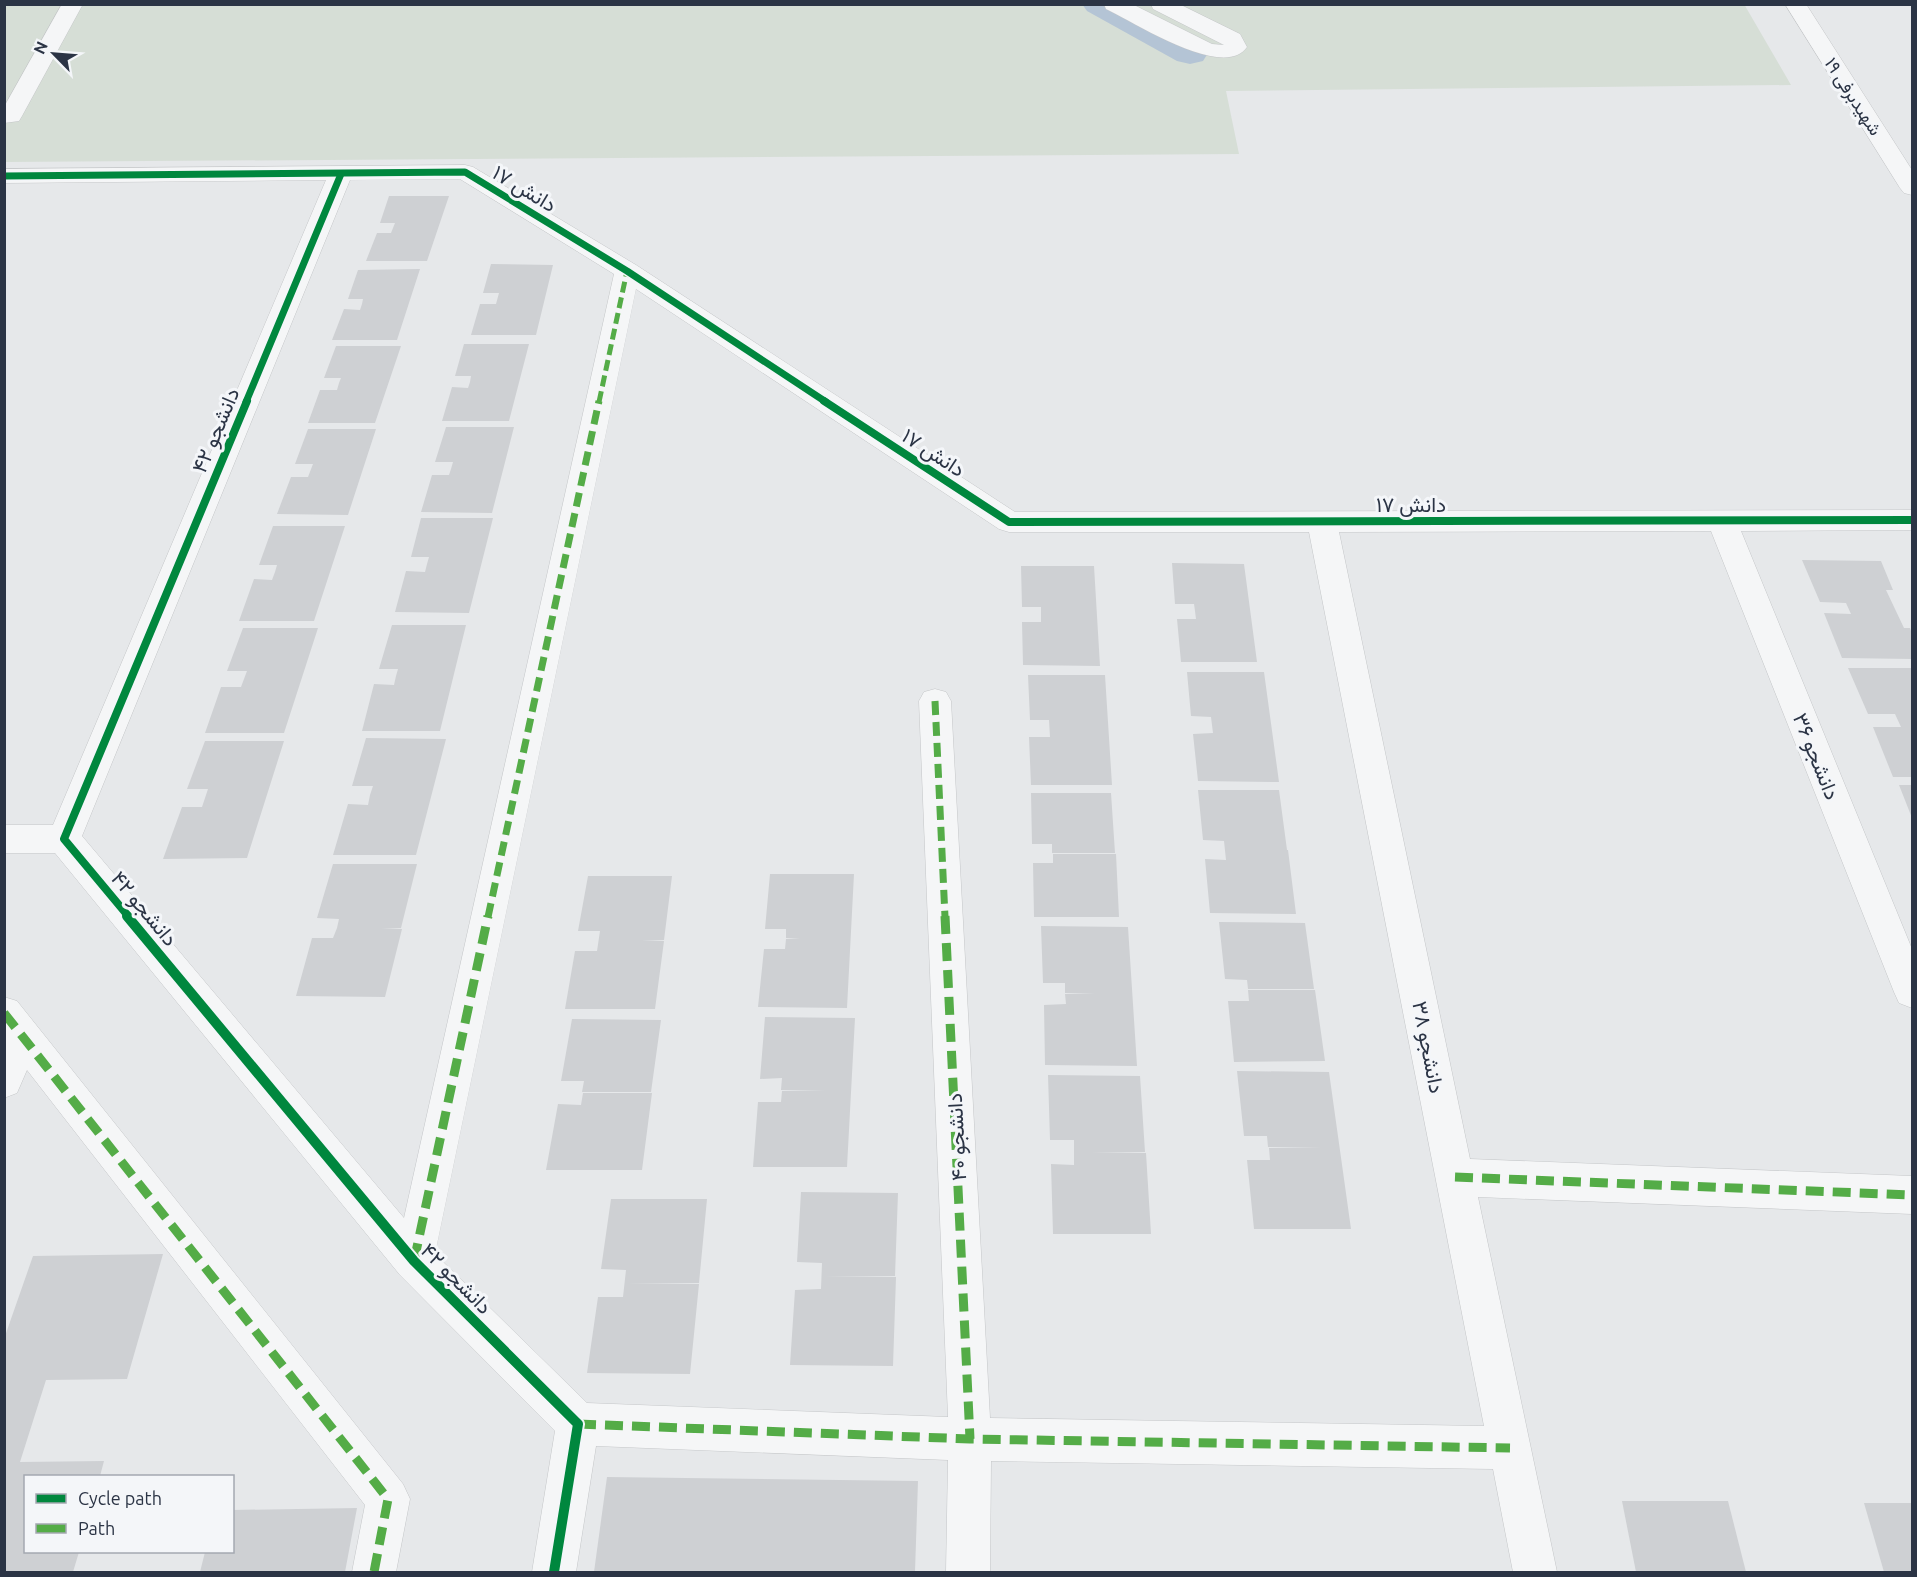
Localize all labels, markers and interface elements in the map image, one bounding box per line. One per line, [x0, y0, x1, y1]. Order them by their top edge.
north arrow [24, 24, 84, 84]
text: N [30, 38, 51, 57]
street label: شهیدبرفی ۱۹ [1820, 54, 1886, 140]
street label: دانش ۱۷ [488, 160, 561, 217]
street label: دانشجو ۴۲ [186, 384, 245, 477]
street label: دانش ۱۷ [898, 423, 970, 482]
street label: دانش ۱۷ [1376, 492, 1446, 517]
street label: دانشجو ۳۶ [1787, 709, 1845, 804]
street label: دانشجو ۴۲ [105, 866, 183, 952]
street label: دانشجو ۳۸ [1406, 999, 1450, 1095]
street label: دانشجو ۴۰ [942, 1092, 972, 1182]
street label: دانشجو ۴۲ [415, 1238, 497, 1320]
legend [24, 1475, 234, 1553]
text: Cycle path [78, 1488, 162, 1508]
text: Path [78, 1518, 115, 1538]

